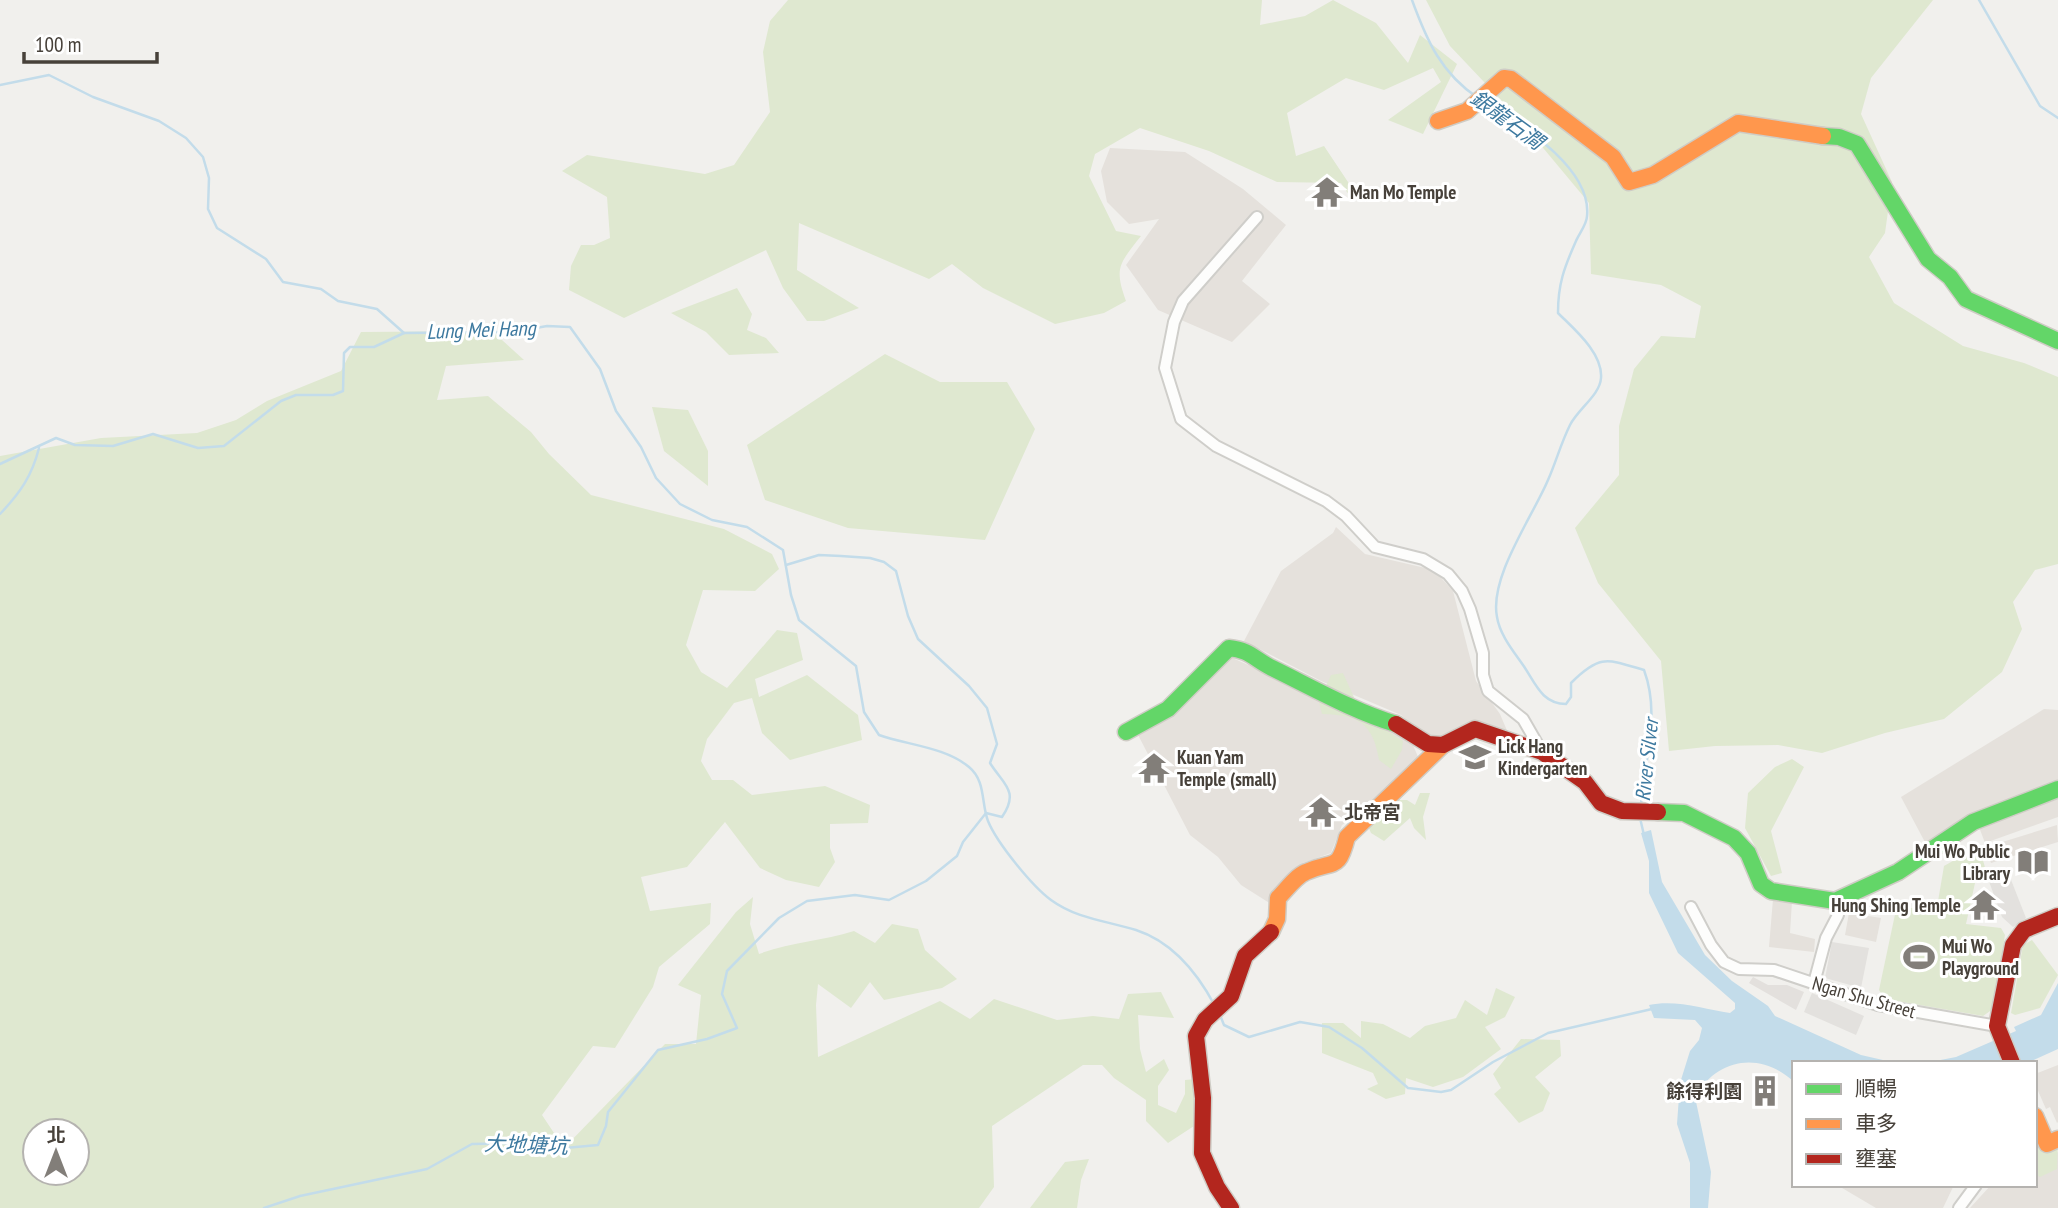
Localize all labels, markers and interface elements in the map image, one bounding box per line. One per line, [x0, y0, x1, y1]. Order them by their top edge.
scale bar [24, 21, 158, 65]
text: 100 m [35, 31, 81, 58]
water label: 銀龍石澗 [1465, 84, 1552, 157]
temple icon: Man Mo Temple [1310, 175, 1344, 209]
place label: Man Mo Temple [1350, 180, 1456, 204]
water label: Lung Mei Hang [426, 314, 538, 345]
water label: River Silver [1629, 714, 1665, 802]
place label: Lick Hang Kindergarten [1498, 734, 1587, 780]
school or university icon: Lick Hang Kindergarten [1458, 740, 1492, 774]
place label: Kuan Yam Temple (small) [1177, 745, 1277, 791]
temple icon: Kuan Yam Temple (small) [1137, 751, 1171, 785]
temple icon: 北帝宮 [1304, 795, 1338, 829]
place label: 北帝宮 [1344, 800, 1401, 824]
place label: Mui Wo Public Library [1915, 839, 2010, 885]
library icon: Mui Wo Public Library [2016, 845, 2050, 879]
temple icon: Hung Shing Temple [1967, 888, 2001, 922]
place label: Hung Shing Temple [1831, 893, 1961, 917]
place label: Mui Wo Playground [1942, 934, 2019, 980]
sports icon: Mui Wo Playground [1902, 940, 1936, 974]
street label: Ngan Shu Street [1810, 971, 1919, 1023]
legend [1792, 1061, 2037, 1187]
building icon: 餘得利園 [1748, 1074, 1782, 1108]
text: 順暢 [1855, 1075, 1897, 1102]
place label: 餘得利園 [1666, 1079, 1742, 1103]
text: 車多 [1855, 1110, 1897, 1137]
north arrow [21, 1117, 91, 1187]
text: 北 [46, 1123, 66, 1147]
water label: 大地塘坑 [484, 1130, 571, 1160]
text: 壅塞 [1855, 1145, 1897, 1172]

